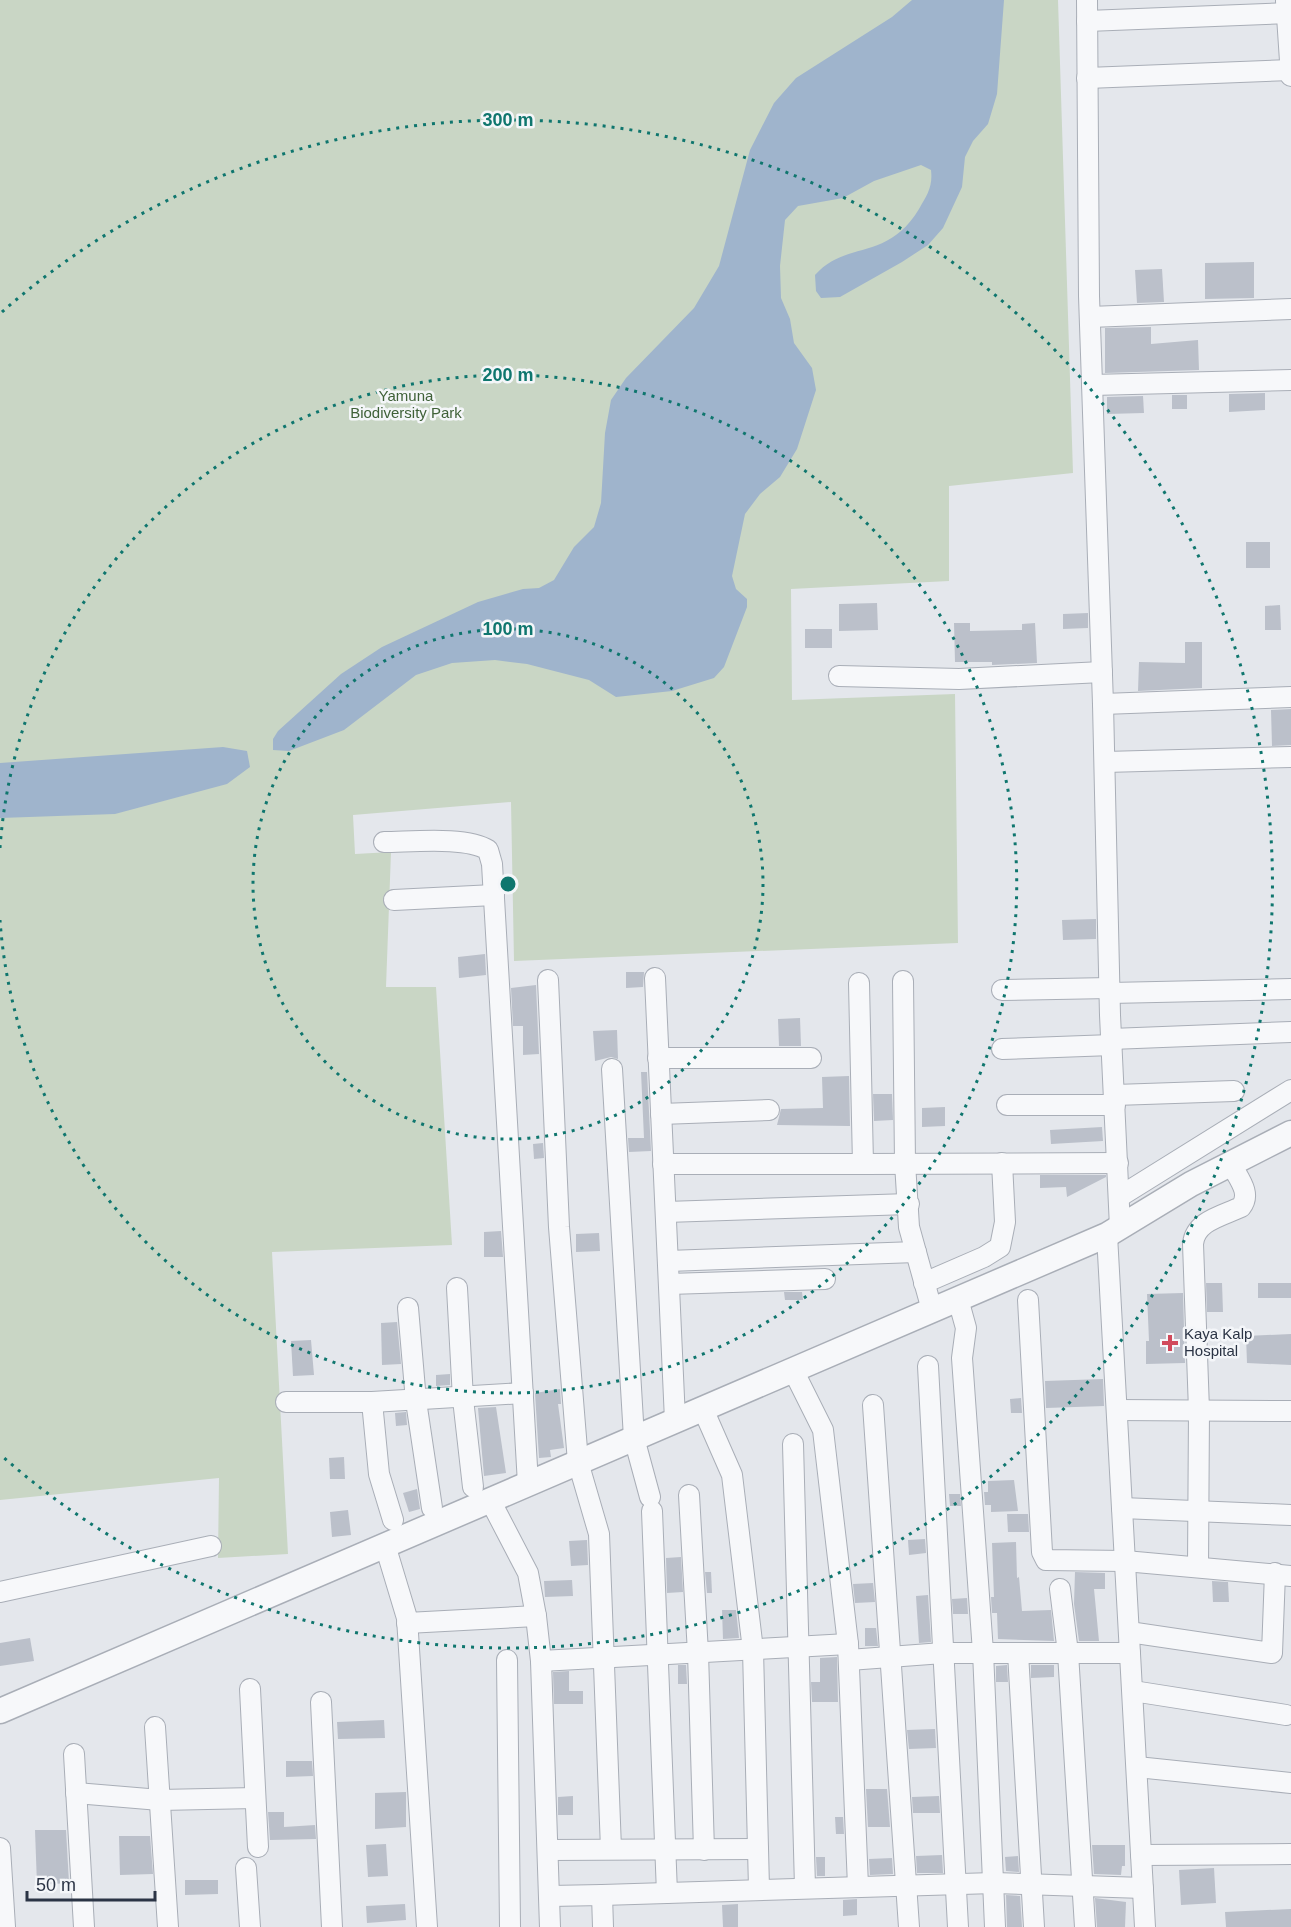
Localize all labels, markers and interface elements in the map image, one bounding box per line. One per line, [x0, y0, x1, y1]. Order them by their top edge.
text: 300 m [482, 110, 534, 130]
text: 200 m [482, 365, 534, 385]
park label: Yamuna Biodiversity Park [350, 387, 462, 421]
text: 100 m [482, 619, 534, 639]
centre of rings [498, 874, 518, 894]
place label: Kaya Kalp Hospital [1184, 1325, 1252, 1359]
marker: Kaya Kalp Hospital [1161, 1334, 1179, 1352]
scale bar [27, 1864, 154, 1902]
text: 50 m [36, 1875, 76, 1895]

